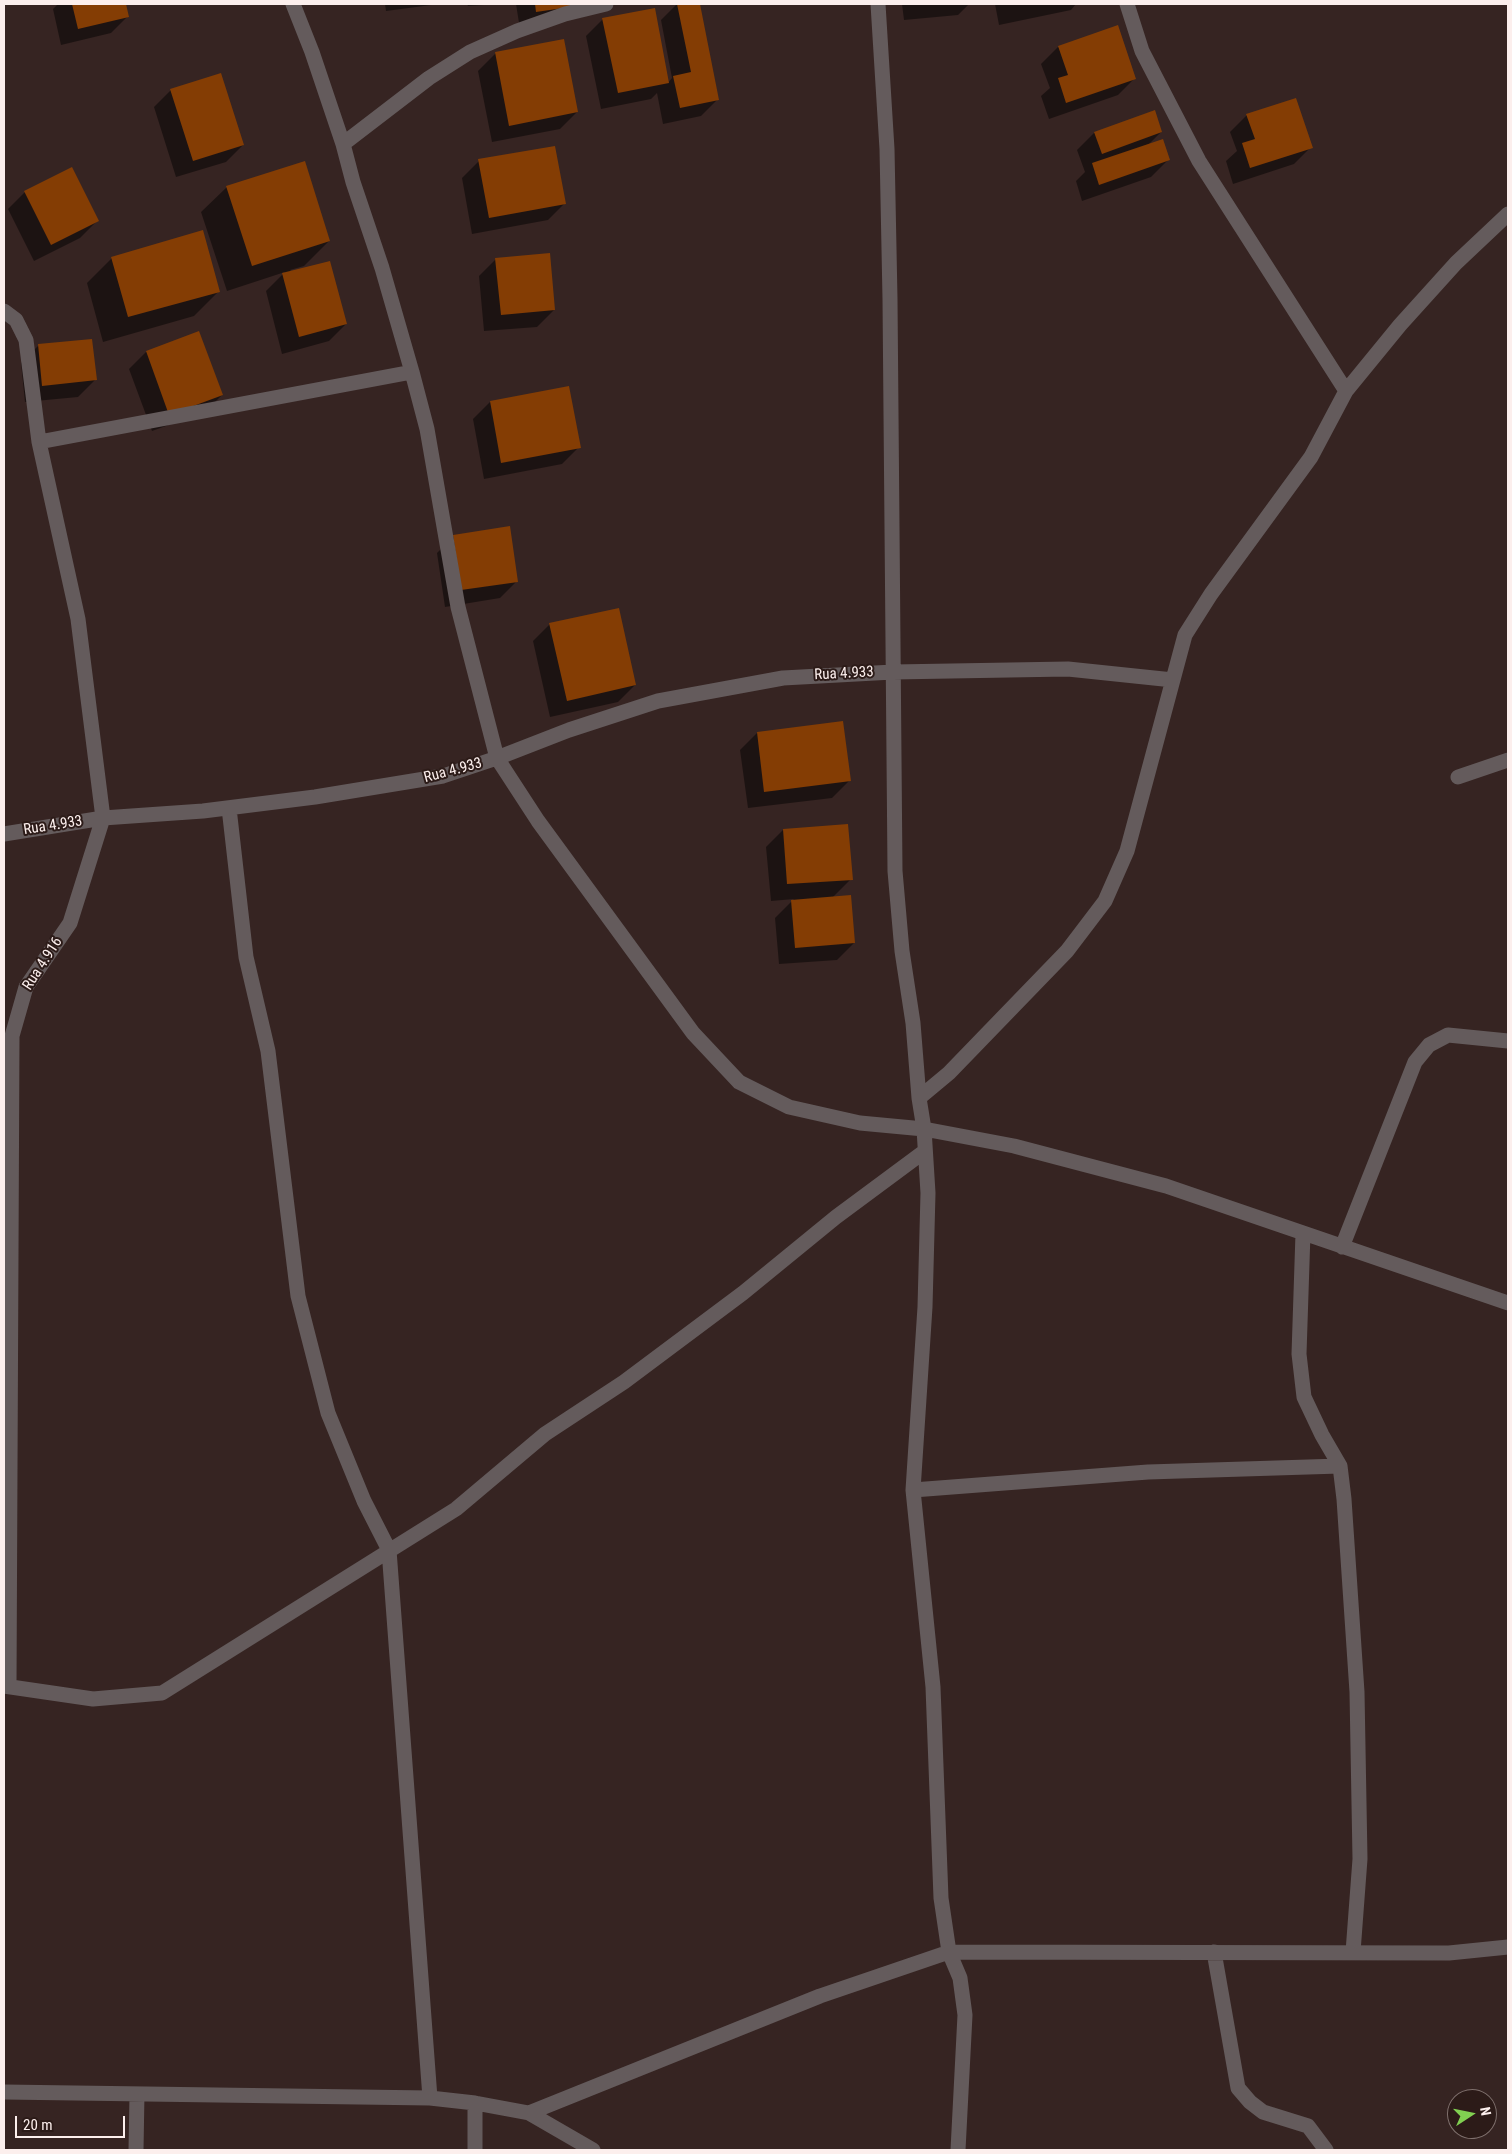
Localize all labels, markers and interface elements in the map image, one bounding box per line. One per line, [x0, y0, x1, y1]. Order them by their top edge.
street label: Rua 4.933 [814, 663, 874, 685]
street label: Rua 4.933 [422, 755, 484, 787]
street label: Rua 4.933 [22, 812, 84, 840]
street label: Rua 4.916 [19, 934, 67, 994]
north arrow [1447, 2089, 1497, 2139]
scale bar [18, 2106, 128, 2138]
text: N [1477, 2106, 1494, 2117]
text: 20 m [23, 2116, 53, 2134]

